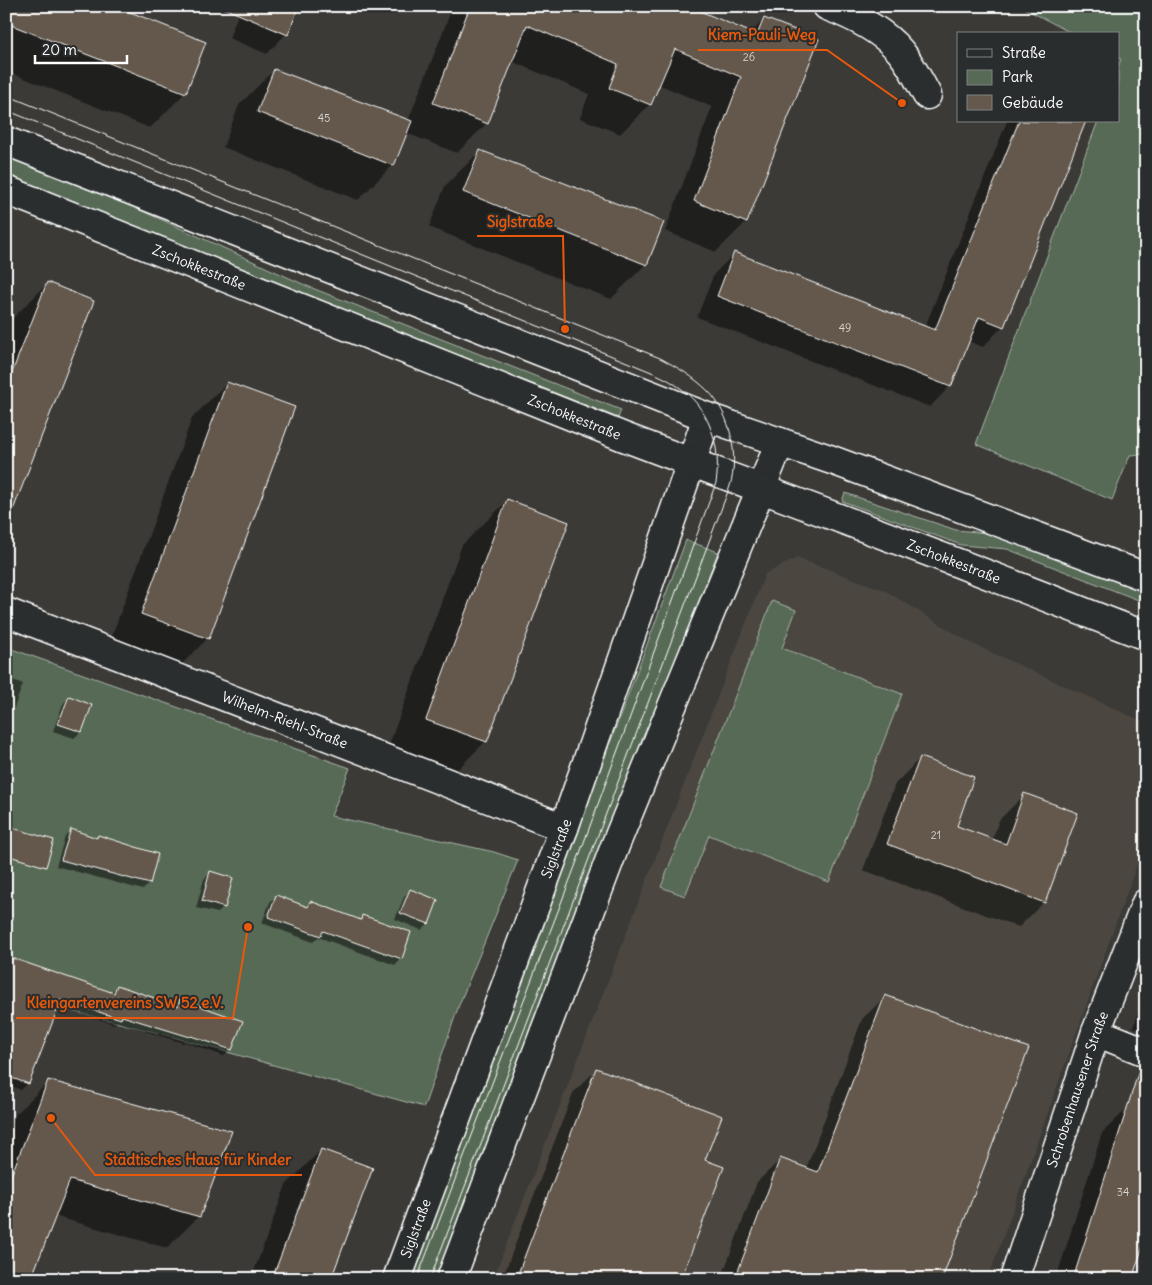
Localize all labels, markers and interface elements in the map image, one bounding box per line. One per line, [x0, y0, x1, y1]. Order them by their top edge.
callout: Kiem-Pauli-Weg [698, 20, 827, 50]
text: Kiem-Pauli-Weg [708, 25, 816, 45]
scale bar [35, 32, 128, 64]
legend [957, 32, 1120, 122]
text: 20 m [42, 40, 77, 59]
text: Straße [1002, 43, 1046, 62]
house number: 26 [743, 50, 755, 64]
text: Park [1002, 67, 1033, 86]
text: Gebäude [1002, 93, 1063, 112]
house number: 45 [318, 111, 330, 125]
callout: Siglstraße [477, 206, 563, 236]
text: Siglstraße [487, 212, 553, 232]
street label: Zschokkestraße [150, 240, 248, 294]
house number: 49 [839, 321, 851, 335]
street label: Zschokkestraße [525, 390, 624, 444]
street label: Zschokkestraße [904, 536, 1003, 588]
street label: Wilhelm-Riehl-Straße [219, 687, 350, 752]
street label: Siglstraße [537, 817, 575, 881]
house number: 21 [931, 828, 941, 842]
callout: Kleingartenvereins SW 52 e.V. [16, 988, 233, 1018]
text: Kleingartenvereins SW 52 e.V. [26, 993, 224, 1013]
street label: Schrobenhausener Straße [1043, 1009, 1112, 1170]
callout: Städtisches Haus für Kinder [95, 1145, 302, 1175]
text: Städtisches Haus für Kinder [105, 1150, 292, 1169]
house number: 34 [1117, 1185, 1129, 1199]
street label: Siglstraße [397, 1196, 435, 1260]

